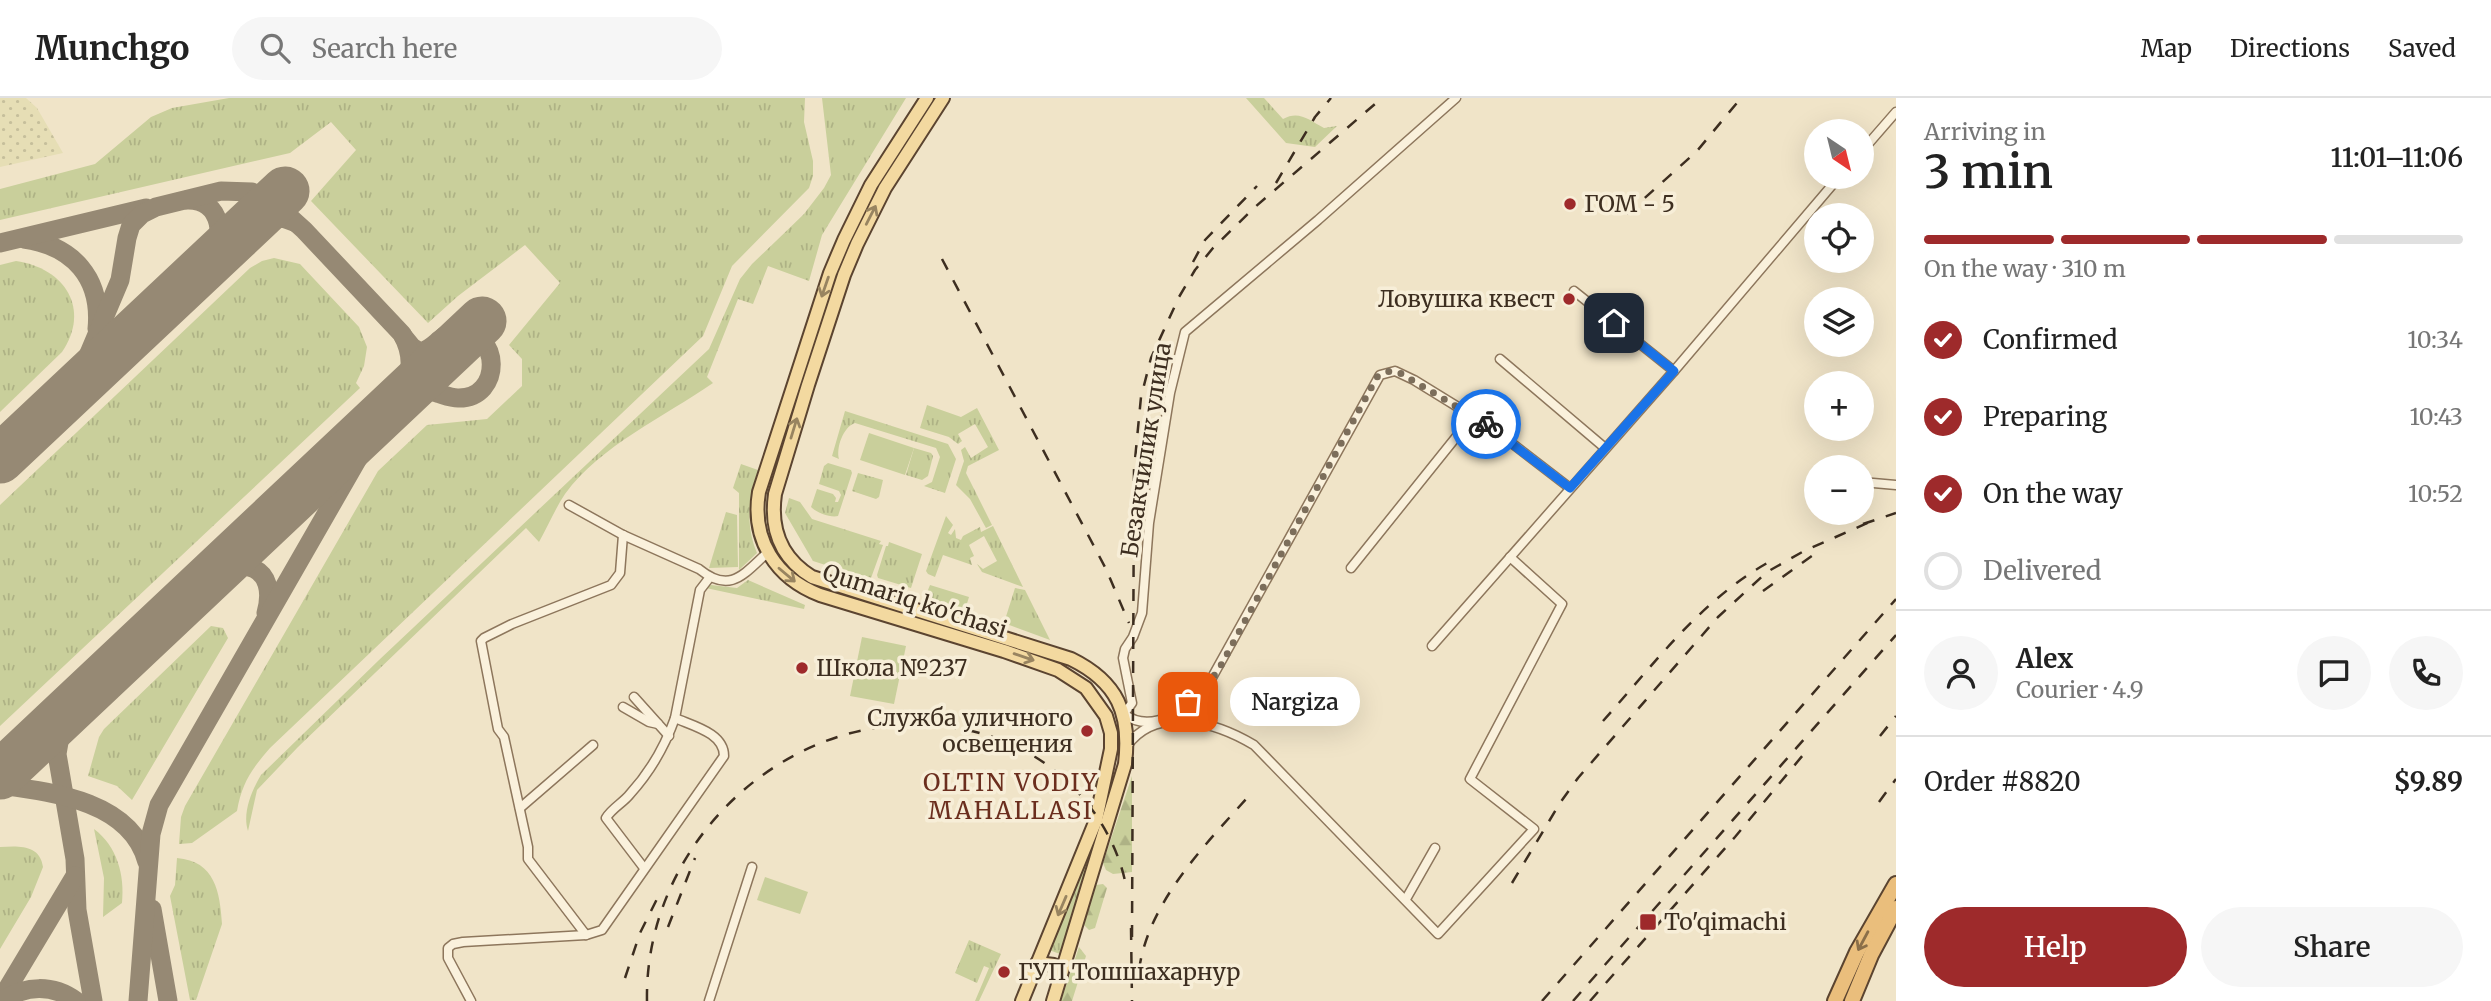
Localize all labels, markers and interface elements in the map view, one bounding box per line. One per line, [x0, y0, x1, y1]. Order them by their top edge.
search box [232, 17, 722, 80]
text: Munchgo [35, 28, 190, 69]
icon: search [256, 29, 294, 67]
text: Search here [312, 32, 457, 65]
text: Map [2141, 33, 2192, 64]
text: Directions [2230, 33, 2350, 64]
text: Saved [2388, 33, 2456, 64]
text: Arriving in [1924, 117, 2046, 146]
north arrow [1804, 119, 1874, 189]
map controls [1804, 119, 1874, 525]
text: 11:01–11:06 [2331, 141, 2463, 174]
text: 3 min [1924, 143, 2053, 201]
place label: ГОМ - 5 [1584, 189, 1675, 218]
marker: ГОМ - 5 [1562, 196, 1578, 212]
button: locate [1804, 203, 1874, 273]
one-way arrow [865, 205, 879, 226]
text: On the way · 310 m [1924, 254, 2126, 283]
one-way arrow [818, 276, 831, 298]
place label: Ловушка квест [1378, 284, 1555, 313]
button: layers [1804, 287, 1874, 357]
marker: Ловушка квест [1561, 291, 1577, 307]
pin [1584, 293, 1644, 353]
icon: home [1595, 304, 1633, 342]
icon: check [1924, 321, 1962, 359]
text: Confirmed [1983, 323, 2118, 356]
text: 10:34 [2407, 325, 2463, 354]
street label: Безакчилик улица [1114, 340, 1177, 560]
button: + [1804, 371, 1874, 441]
courier [1451, 389, 1521, 459]
icon: check [1924, 398, 1962, 436]
text: Preparing [1983, 400, 2107, 433]
text: 10:43 [2409, 402, 2463, 431]
icon: bike [1467, 405, 1505, 443]
one-way arrow [789, 418, 802, 440]
button: − [1804, 455, 1874, 525]
icon: check [1924, 475, 1962, 513]
text: On the way [1983, 477, 2123, 510]
text: 10:52 [2408, 479, 2463, 508]
text: Delivered [1983, 554, 2102, 587]
street label: Qumariq ko'chasi [819, 557, 1011, 644]
one-way arrow [778, 567, 796, 583]
button: person [1924, 636, 1998, 710]
button: chat [2297, 636, 2371, 710]
button: phone [2389, 636, 2463, 710]
text: Alex [2016, 642, 2073, 675]
one-way arrow [1013, 652, 1035, 665]
place label: Школа №237 [816, 653, 967, 682]
marker: Школа №237 [794, 660, 810, 676]
pin [1158, 672, 1218, 732]
text: Courier · 4.9 [2016, 675, 2144, 704]
callout: Nargiza [1230, 678, 1360, 726]
icon: bag [1169, 683, 1207, 721]
text: Nargiza [1251, 687, 1339, 716]
place label: Служба уличного освещения [867, 703, 1073, 758]
marker: Служба уличного освещения [1079, 723, 1095, 739]
text: Order #8820 [1924, 765, 2081, 798]
text: $9.89 [2394, 765, 2463, 798]
district label: OLTIN VODIY MAHALLASI [923, 767, 1099, 826]
one-way arrow [1054, 894, 1067, 916]
place label: To'qimachi [1664, 907, 1787, 936]
button: Help [1924, 907, 2187, 987]
button: Share [2201, 907, 2463, 987]
marker: To'qimachi [1638, 912, 1658, 932]
one-way arrow [1856, 930, 1869, 951]
place label: ГУП Тошшахарнур [1018, 957, 1240, 986]
marker: ГУП Тошшахарнур [996, 964, 1012, 980]

